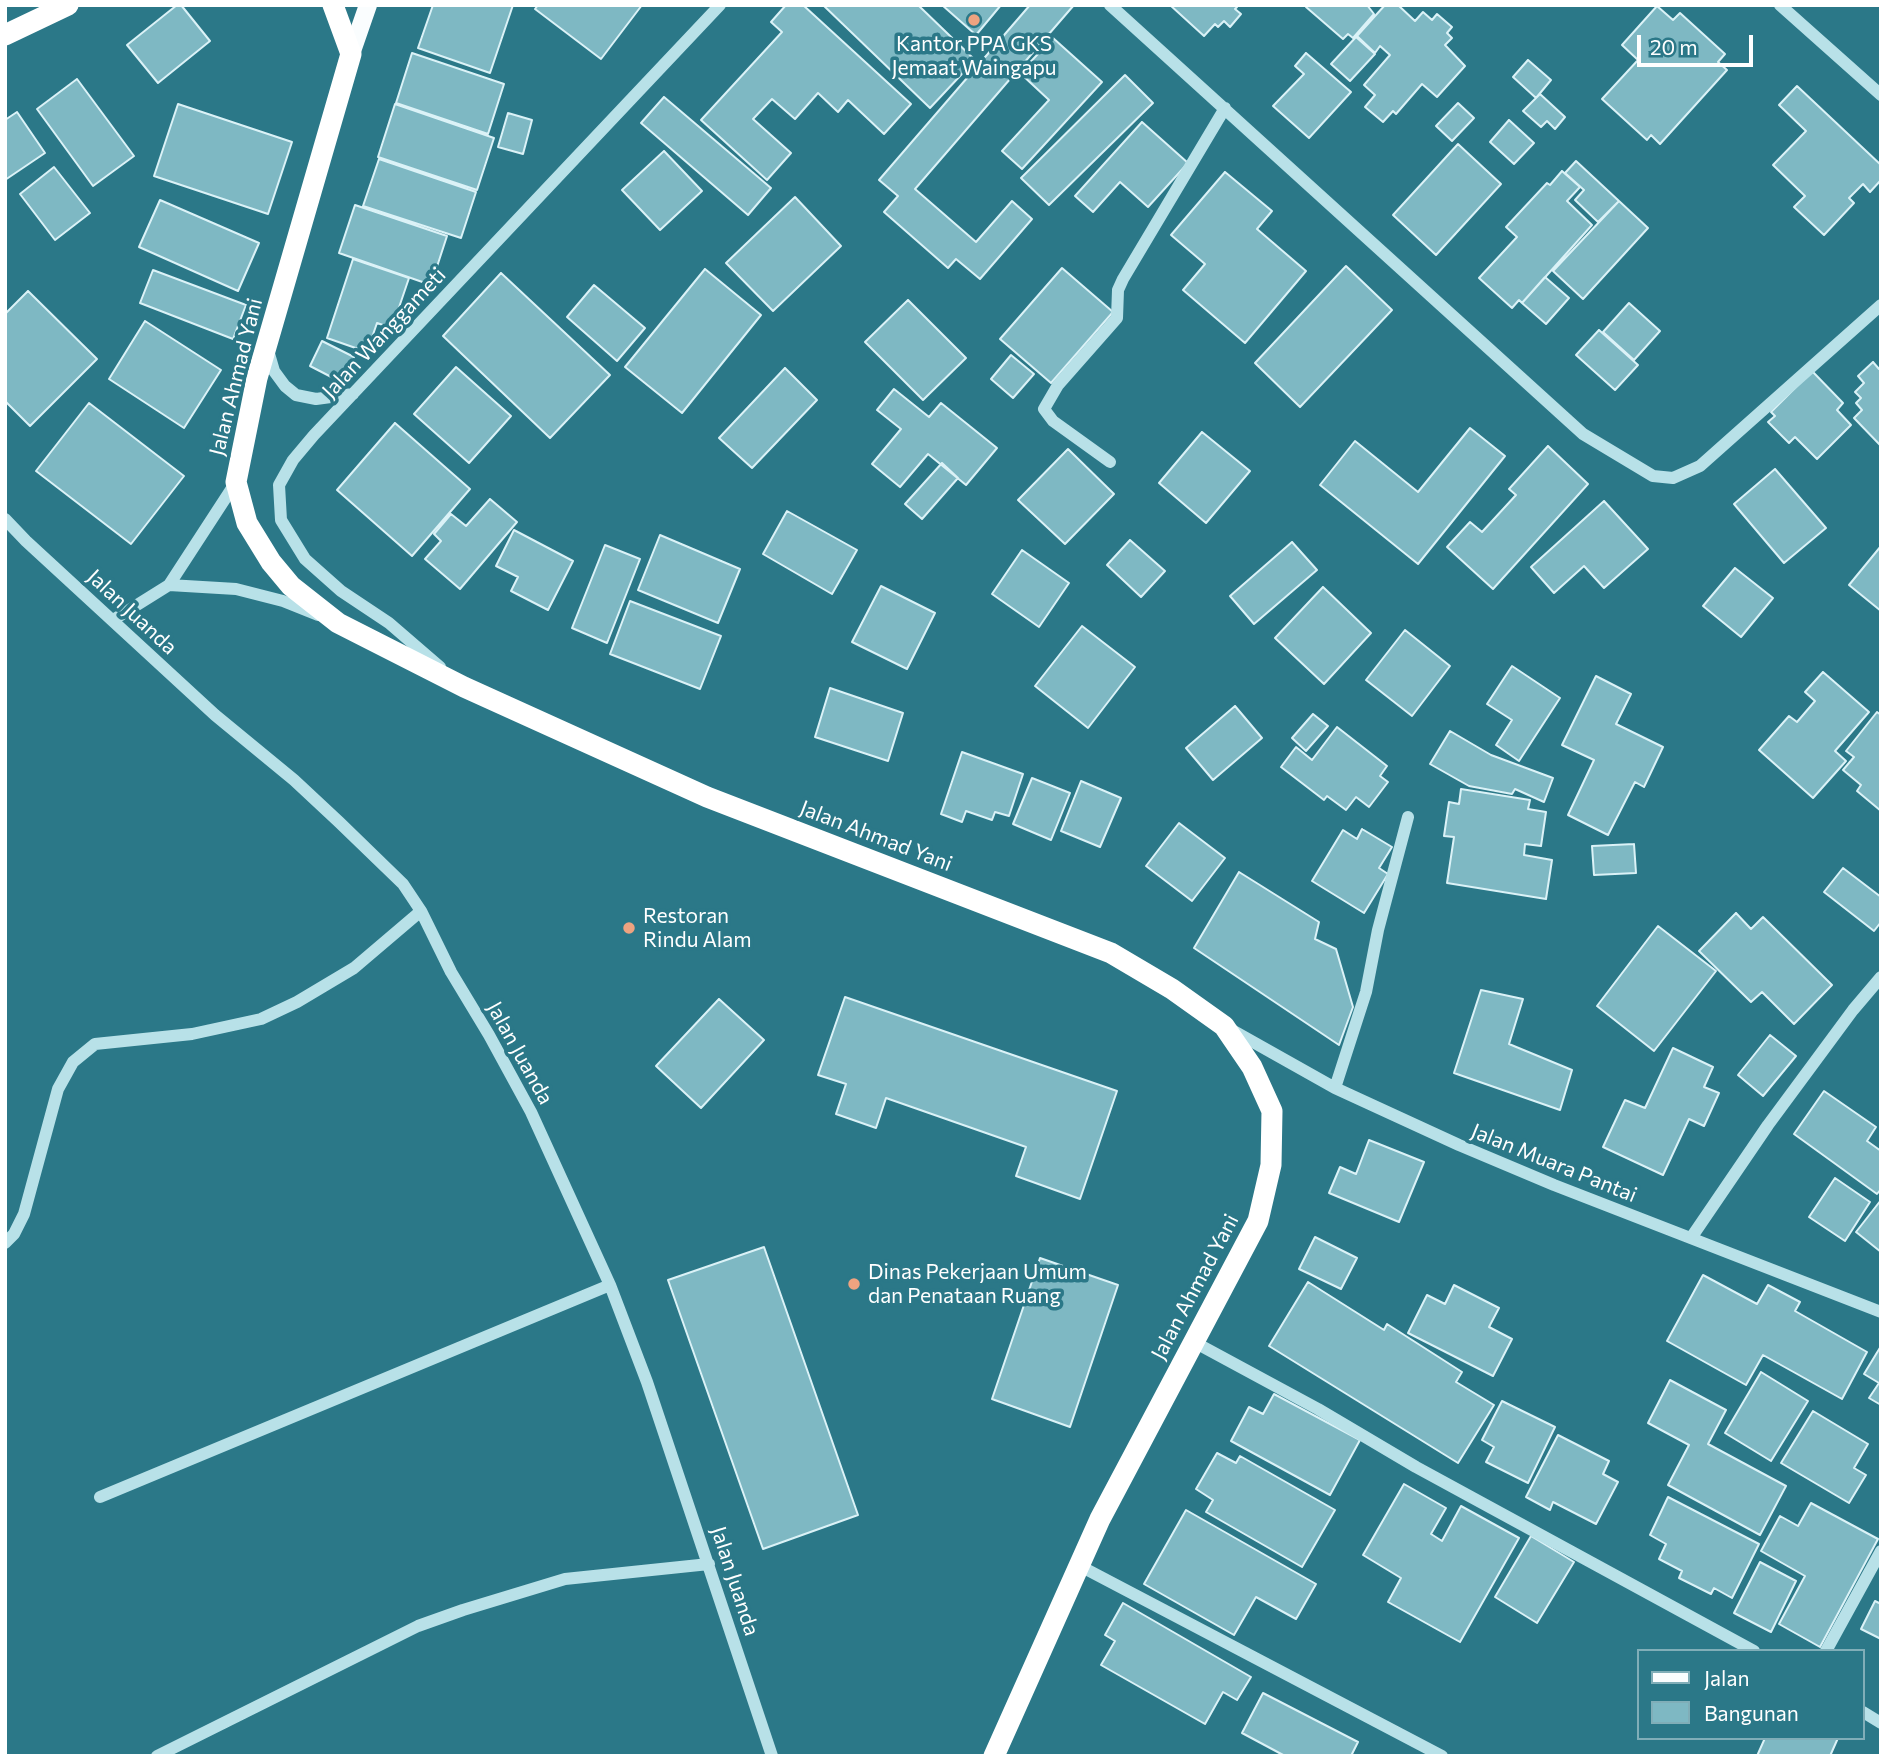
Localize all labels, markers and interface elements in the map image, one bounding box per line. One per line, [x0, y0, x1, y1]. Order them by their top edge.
marker: Kantor PPA GKS Jemaat Waingapu [966, 12, 982, 28]
scale bar [1641, 21, 1756, 65]
place label: Kantor PPA GKS Jemaat Waingapu [891, 31, 1057, 81]
text: 20 m [1650, 34, 1698, 59]
street label: Jalan Wanggameti [317, 262, 451, 404]
street label: Jalan Ahmad Yani [204, 296, 268, 458]
street label: Jalan Juanda [82, 564, 182, 660]
street label: Jalan Ahmad Yani [796, 795, 956, 877]
place label: Restoran Rindu Alam [643, 903, 752, 953]
marker: Restoran Rindu Alam [621, 920, 637, 936]
street label: Jalan Juanda [481, 997, 559, 1109]
street label: Jalan Muara Pantai [1467, 1118, 1641, 1208]
street label: Jalan Ahmad Yani [1146, 1210, 1244, 1364]
place label: Dinas Pekerjaan Umum dan Penataan Ruang [868, 1259, 1087, 1309]
marker: Dinas Pekerjaan Umum dan Penataan Ruang [846, 1276, 862, 1292]
street label: Jalan Juanda [705, 1523, 765, 1639]
legend [1638, 1649, 1865, 1740]
text: Jalan [1704, 1665, 1749, 1690]
text: Bangunan [1704, 1700, 1799, 1725]

